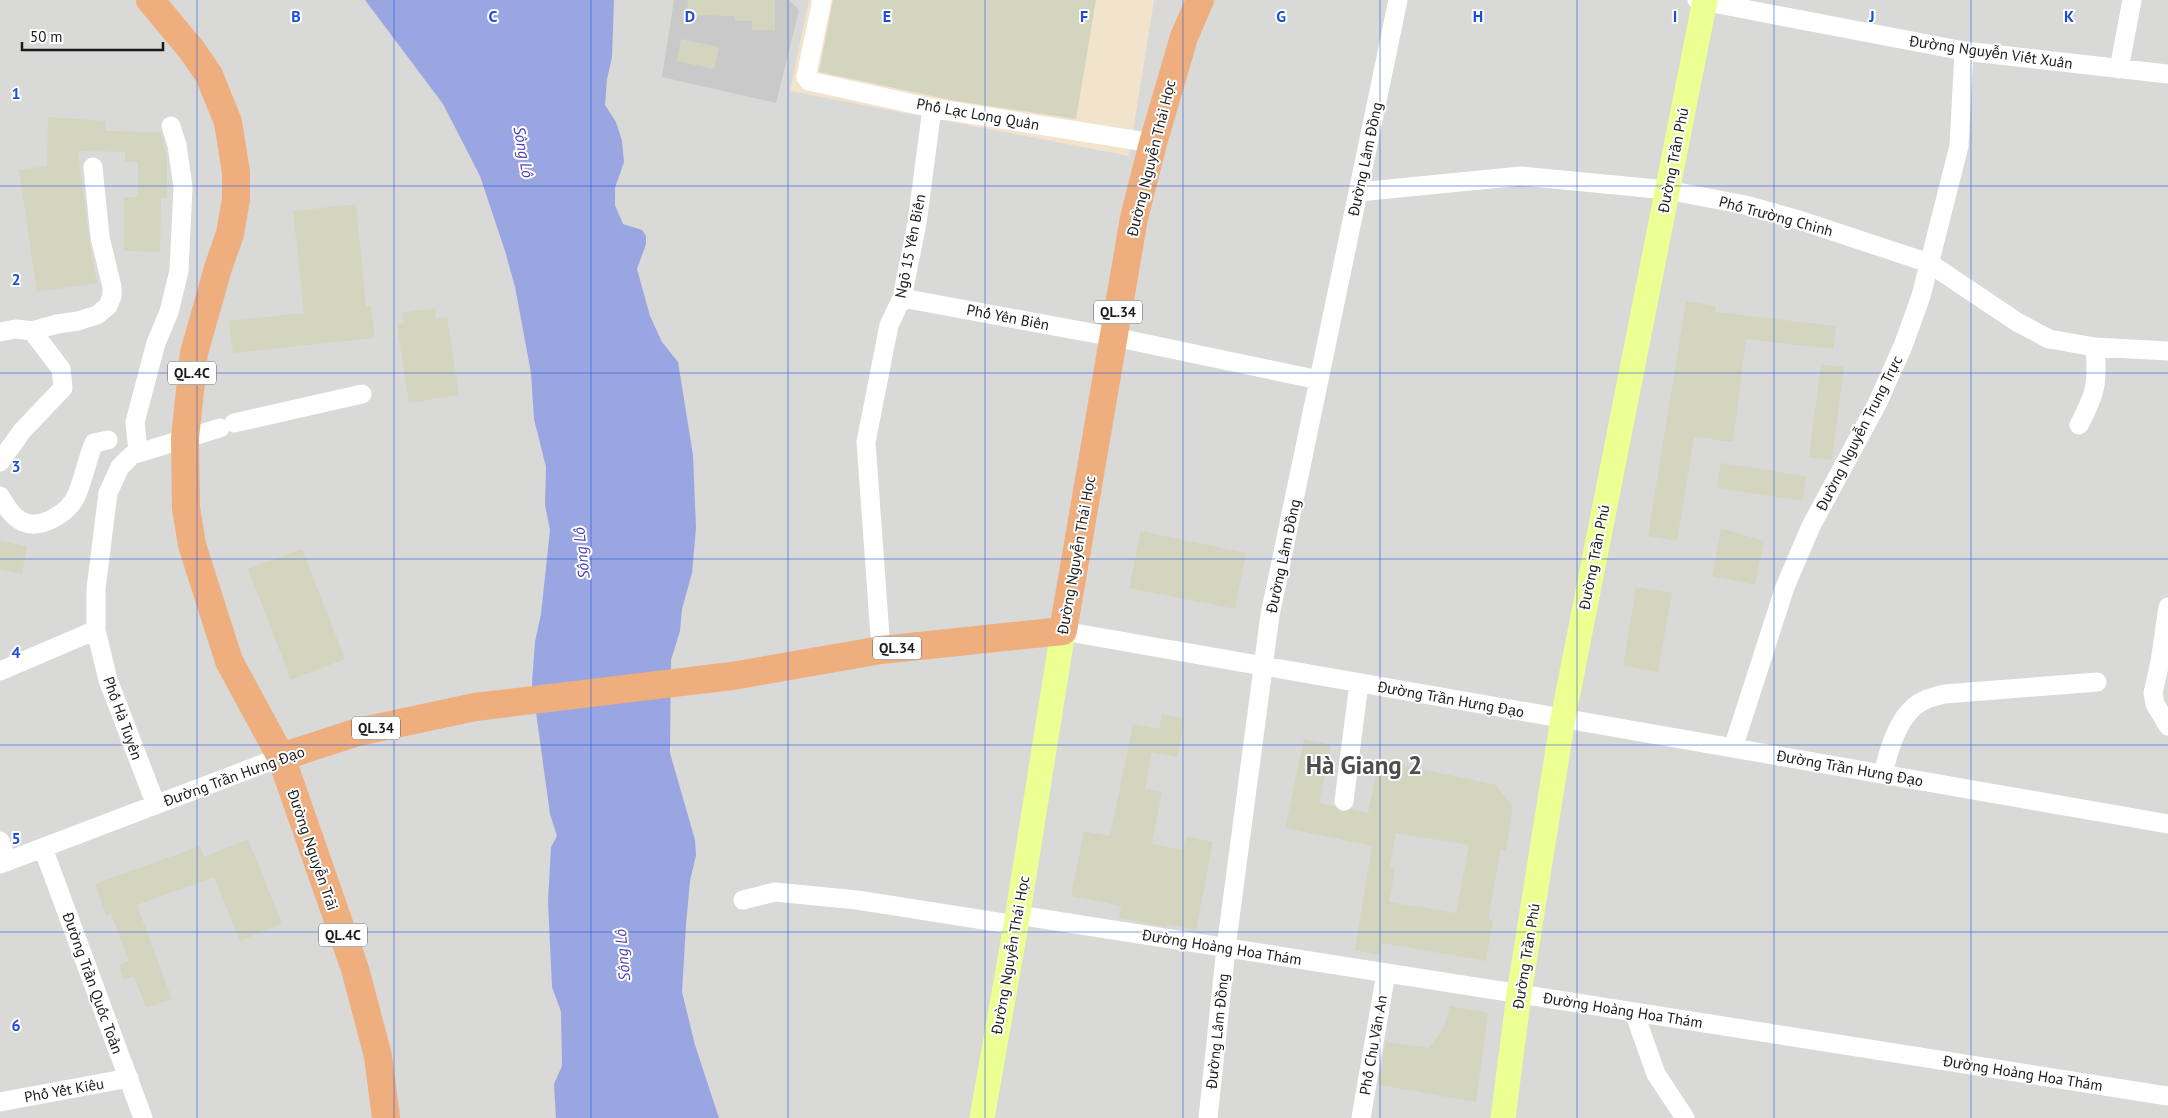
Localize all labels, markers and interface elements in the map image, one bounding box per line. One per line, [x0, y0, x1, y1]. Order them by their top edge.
text: B [291, 6, 301, 26]
text: C [489, 6, 498, 26]
text: D [685, 6, 695, 26]
text: E [883, 6, 891, 26]
text: F [1080, 6, 1088, 26]
text: G [1276, 6, 1286, 26]
text: H [1473, 6, 1483, 26]
text: I [1673, 6, 1677, 26]
text: J [1868, 6, 1875, 26]
text: K [2064, 6, 2074, 26]
scale bar [22, 20, 164, 52]
text: 50 m [30, 27, 63, 46]
street label: Đường Nguyễn Viết Xuân [1907, 31, 2074, 73]
street label: Đường Nguyễn Thái Học [1122, 78, 1180, 239]
text: 1 [11, 83, 21, 103]
street label: Phố Lạc Long Quân [915, 94, 1041, 134]
street label: Đường Lâm Đồng [1343, 100, 1386, 219]
street label: Đường Trần Phú [1653, 106, 1692, 215]
water label: Sông Lô [510, 125, 538, 179]
street label: Ngõ 15 Yên Biên [891, 192, 929, 300]
street label: Phố Trường Chinh [1717, 192, 1835, 240]
text: 2 [11, 269, 21, 289]
street label: Phố Yên Biên [965, 300, 1051, 334]
road number: QL.34 [1094, 300, 1142, 324]
street label: Đường Nguyễn Trung Trực [1811, 352, 1907, 515]
road number: QL.4C [168, 362, 216, 384]
text: 3 [11, 456, 21, 476]
street label: Đường Nguyễn Thái Học [1053, 474, 1099, 637]
street label: Đường Lâm Đồng [1261, 497, 1304, 616]
street label: Đường Trần Phú [1574, 503, 1613, 612]
water label: Sông Lô [568, 526, 594, 580]
road number: QL.34 [873, 636, 921, 660]
text: 4 [11, 642, 21, 662]
street label: Phố Hà Tuyên [99, 674, 147, 762]
street label: Đường Trần Hưng Đạo [1375, 677, 1526, 721]
road number: QL.34 [352, 716, 400, 740]
street label: Đường Trần Hưng Đạo [160, 742, 307, 811]
street label: Đường Trần Hưng Đạo [1774, 746, 1925, 790]
district label: Hà Giang 2 [1306, 749, 1422, 781]
street label: Đường Nguyễn Trãi [283, 786, 343, 913]
text: 5 [11, 828, 21, 848]
street label: Đường Nguyễn Thái Học [987, 874, 1033, 1037]
street label: Đường Trần Phú [1508, 902, 1544, 1011]
street label: Đường Trần Quốc Toản [58, 909, 127, 1056]
road number: QL.4C [319, 924, 367, 946]
street label: Đường Hoàng Hoa Thám [1140, 925, 1303, 969]
water label: Sông Lô [610, 928, 634, 982]
street label: Đường Lâm Đồng [1201, 972, 1233, 1091]
street label: Đường Hoàng Hoa Thám [1541, 988, 1704, 1032]
street label: Phố Chu Văn An [1355, 994, 1391, 1096]
text: 6 [11, 1015, 21, 1035]
street label: Đường Hoàng Hoa Thám [1941, 1051, 2104, 1095]
street label: Phố Yết Kiêu [23, 1074, 105, 1106]

